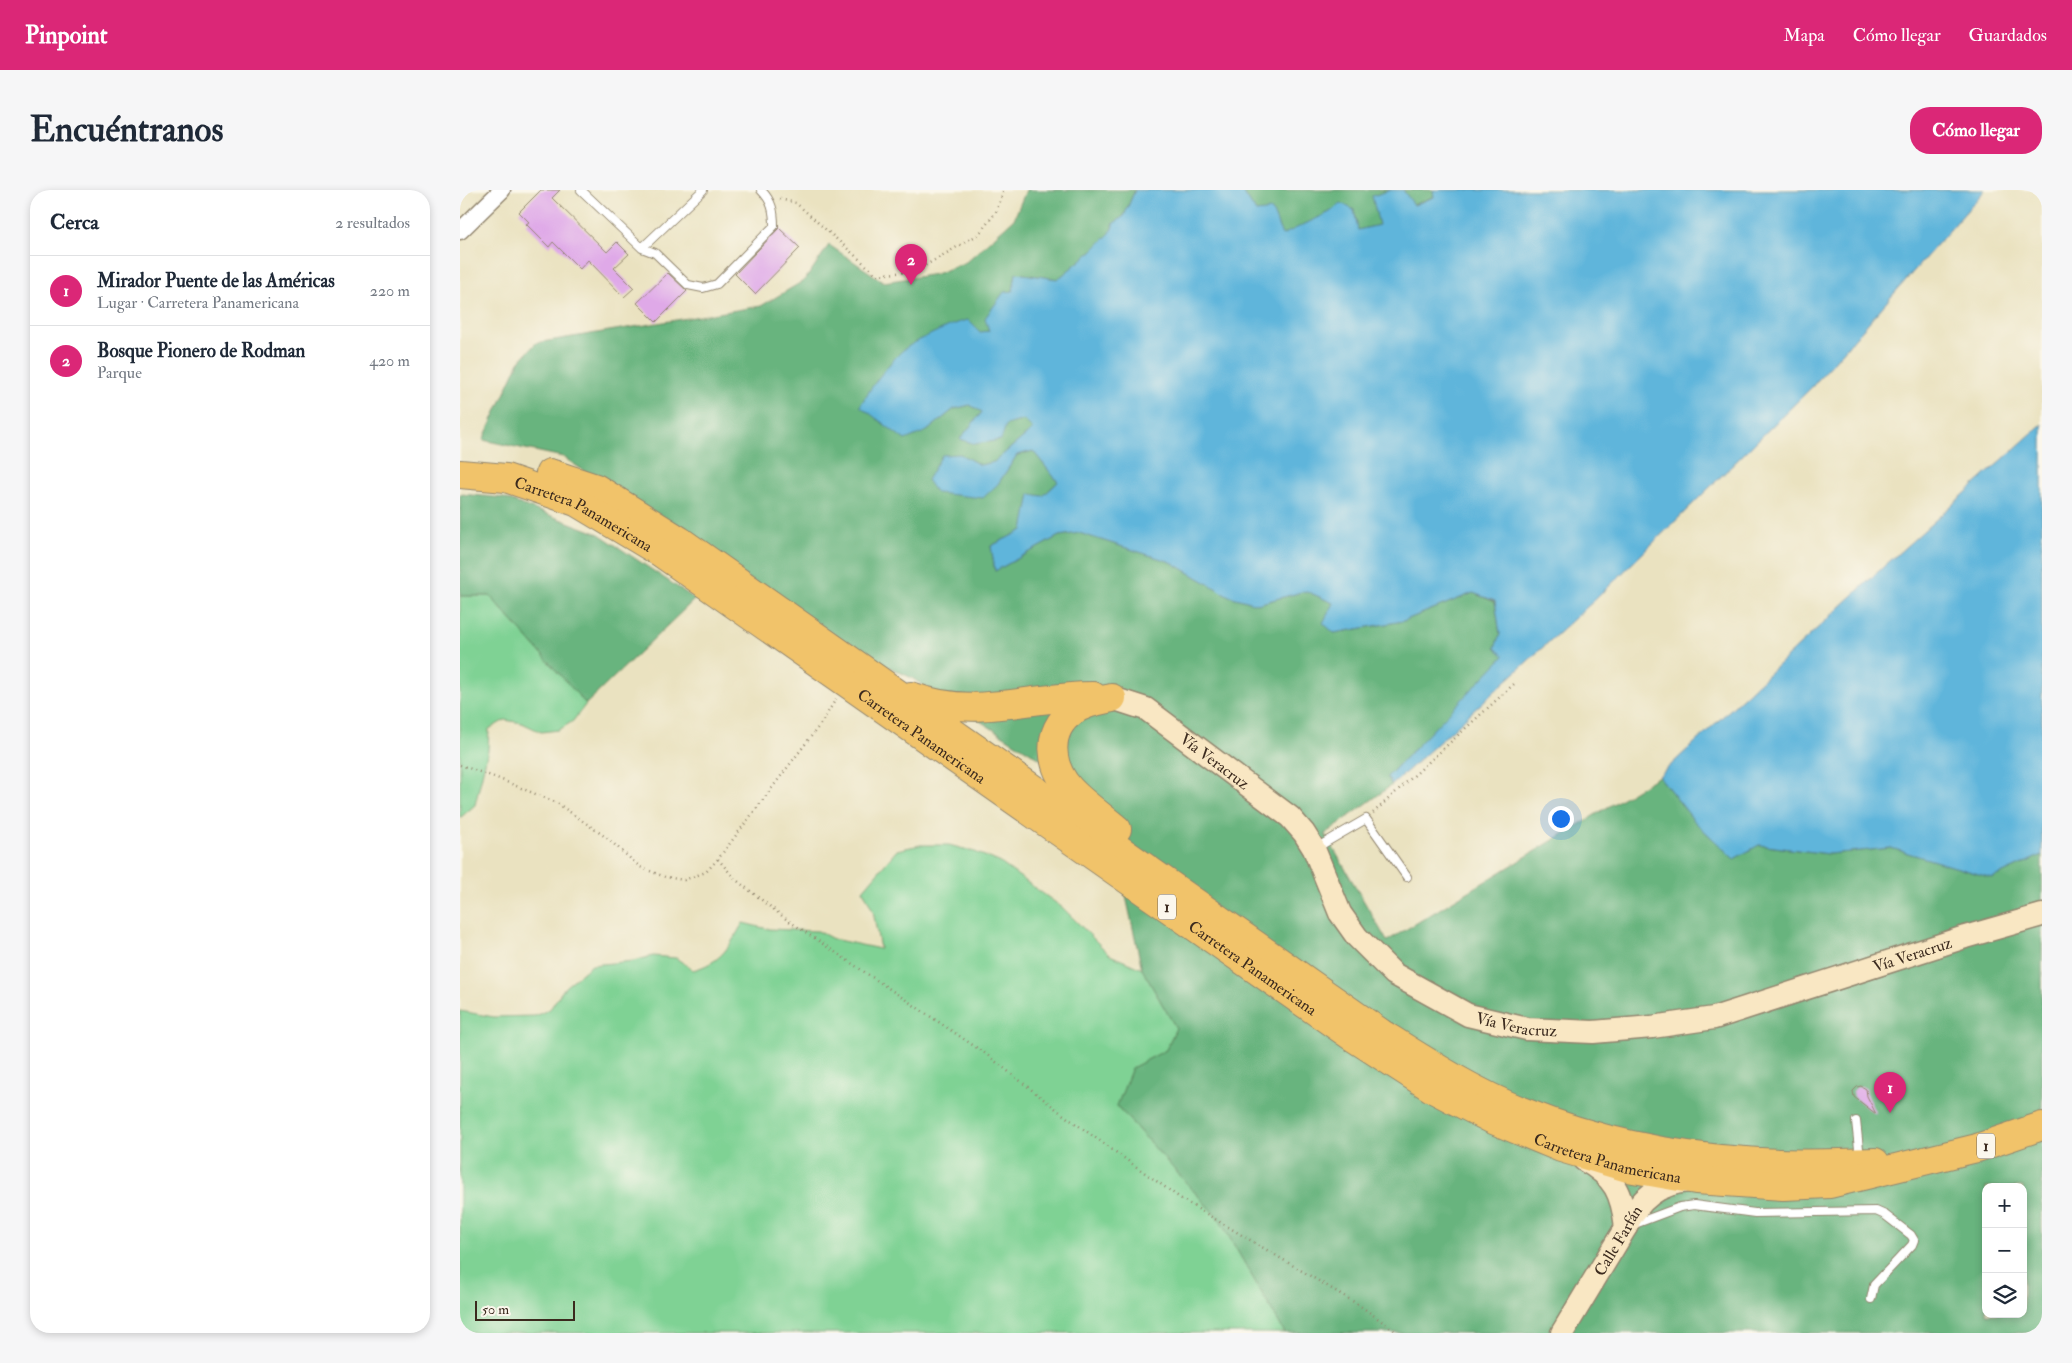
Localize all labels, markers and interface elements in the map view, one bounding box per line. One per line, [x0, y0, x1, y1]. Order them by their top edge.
text: Pinpoint [25, 20, 108, 51]
text: Mapa [1784, 24, 1825, 47]
text: Cómo llegar [1853, 24, 1941, 47]
text: Guardados [1969, 24, 2047, 47]
button: Cómo llegar [1910, 107, 2042, 154]
text: Encuéntranos [30, 108, 223, 152]
text: Cerca [50, 209, 99, 236]
text: 2 resultados [335, 213, 410, 233]
pin: 2 [895, 244, 927, 285]
text: Mirador Puente de las Américas [97, 269, 335, 293]
text: 1 [63, 281, 69, 301]
text: 220 m [370, 281, 410, 301]
text: Lugar · Carretera Panamericana [97, 293, 299, 313]
text: Bosque Pionero de Rodman [97, 339, 305, 363]
text: 2 [62, 351, 70, 371]
text: 420 m [369, 351, 410, 371]
text: Parque [97, 363, 142, 383]
street label: Carretera Panamericana [512, 473, 656, 557]
street label: Carretera Panamericana [853, 685, 990, 789]
street label: Vía Veracruz [1176, 729, 1253, 794]
your location [1548, 806, 1574, 832]
road number: 1 [1158, 894, 1176, 920]
street label: Carretera Panamericana [1184, 916, 1321, 1020]
street label: Vía Veracruz [1870, 933, 1955, 977]
street label: Vía Veracruz [1474, 1008, 1558, 1041]
pin: 1 [1874, 1072, 1906, 1113]
street label: Carretera Panamericana [1531, 1129, 1683, 1188]
road number: 1 [1977, 1134, 1995, 1158]
map controls [1982, 1183, 2027, 1318]
button: + [1982, 1183, 2027, 1228]
street label: Calle Farfán [1590, 1202, 1647, 1280]
button: − [1982, 1228, 2027, 1273]
button: layers [1982, 1273, 2027, 1318]
scale bar [475, 1298, 575, 1321]
text: 50 m [482, 1301, 509, 1318]

